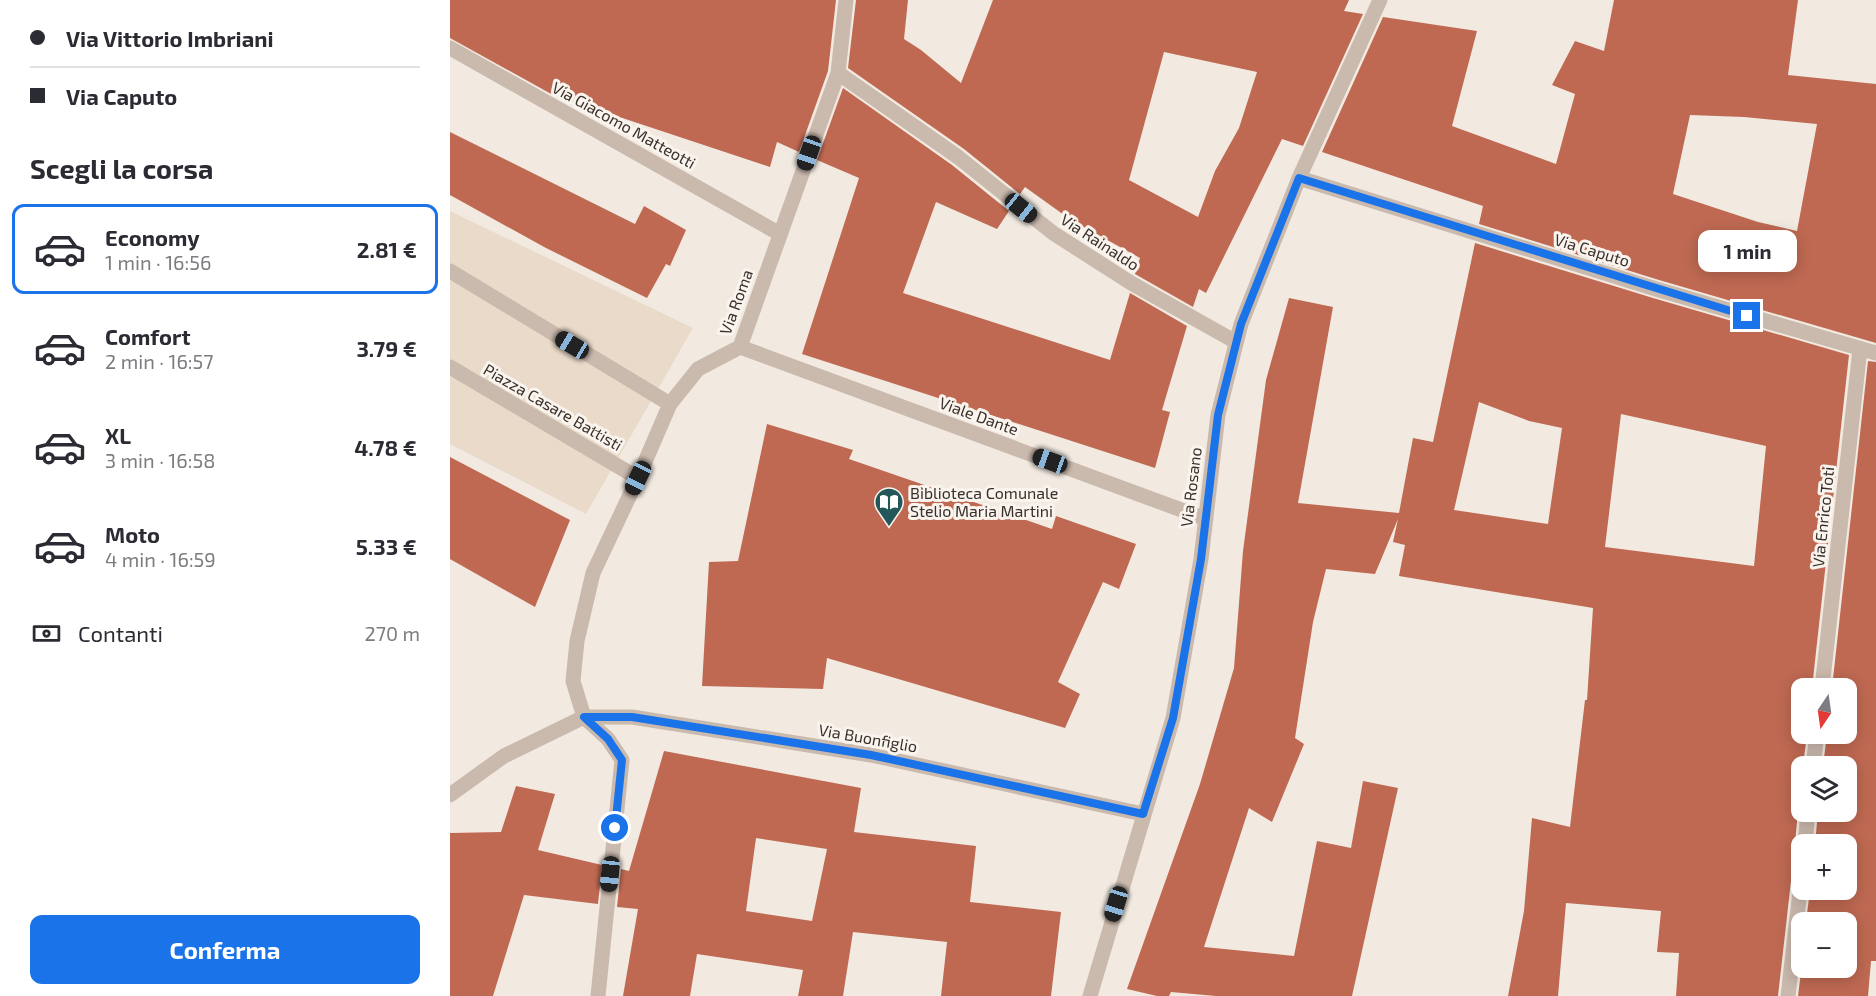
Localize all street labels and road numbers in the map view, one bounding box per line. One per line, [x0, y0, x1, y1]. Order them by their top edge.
street label: Via Giacomo Matteotti [549, 77, 699, 172]
street label: Via Rainaldo [1057, 209, 1143, 274]
street label: Via Caputo [1552, 229, 1632, 270]
street label: Via Roma [715, 267, 756, 337]
street label: Piazza Casare Battisti [480, 359, 626, 454]
street label: Viale Dante [937, 392, 1021, 439]
street label: Via Rosano [1176, 446, 1205, 528]
street label: Via Enrico Toti [1808, 466, 1837, 568]
street label: Via Buonfiglio [817, 719, 919, 756]

